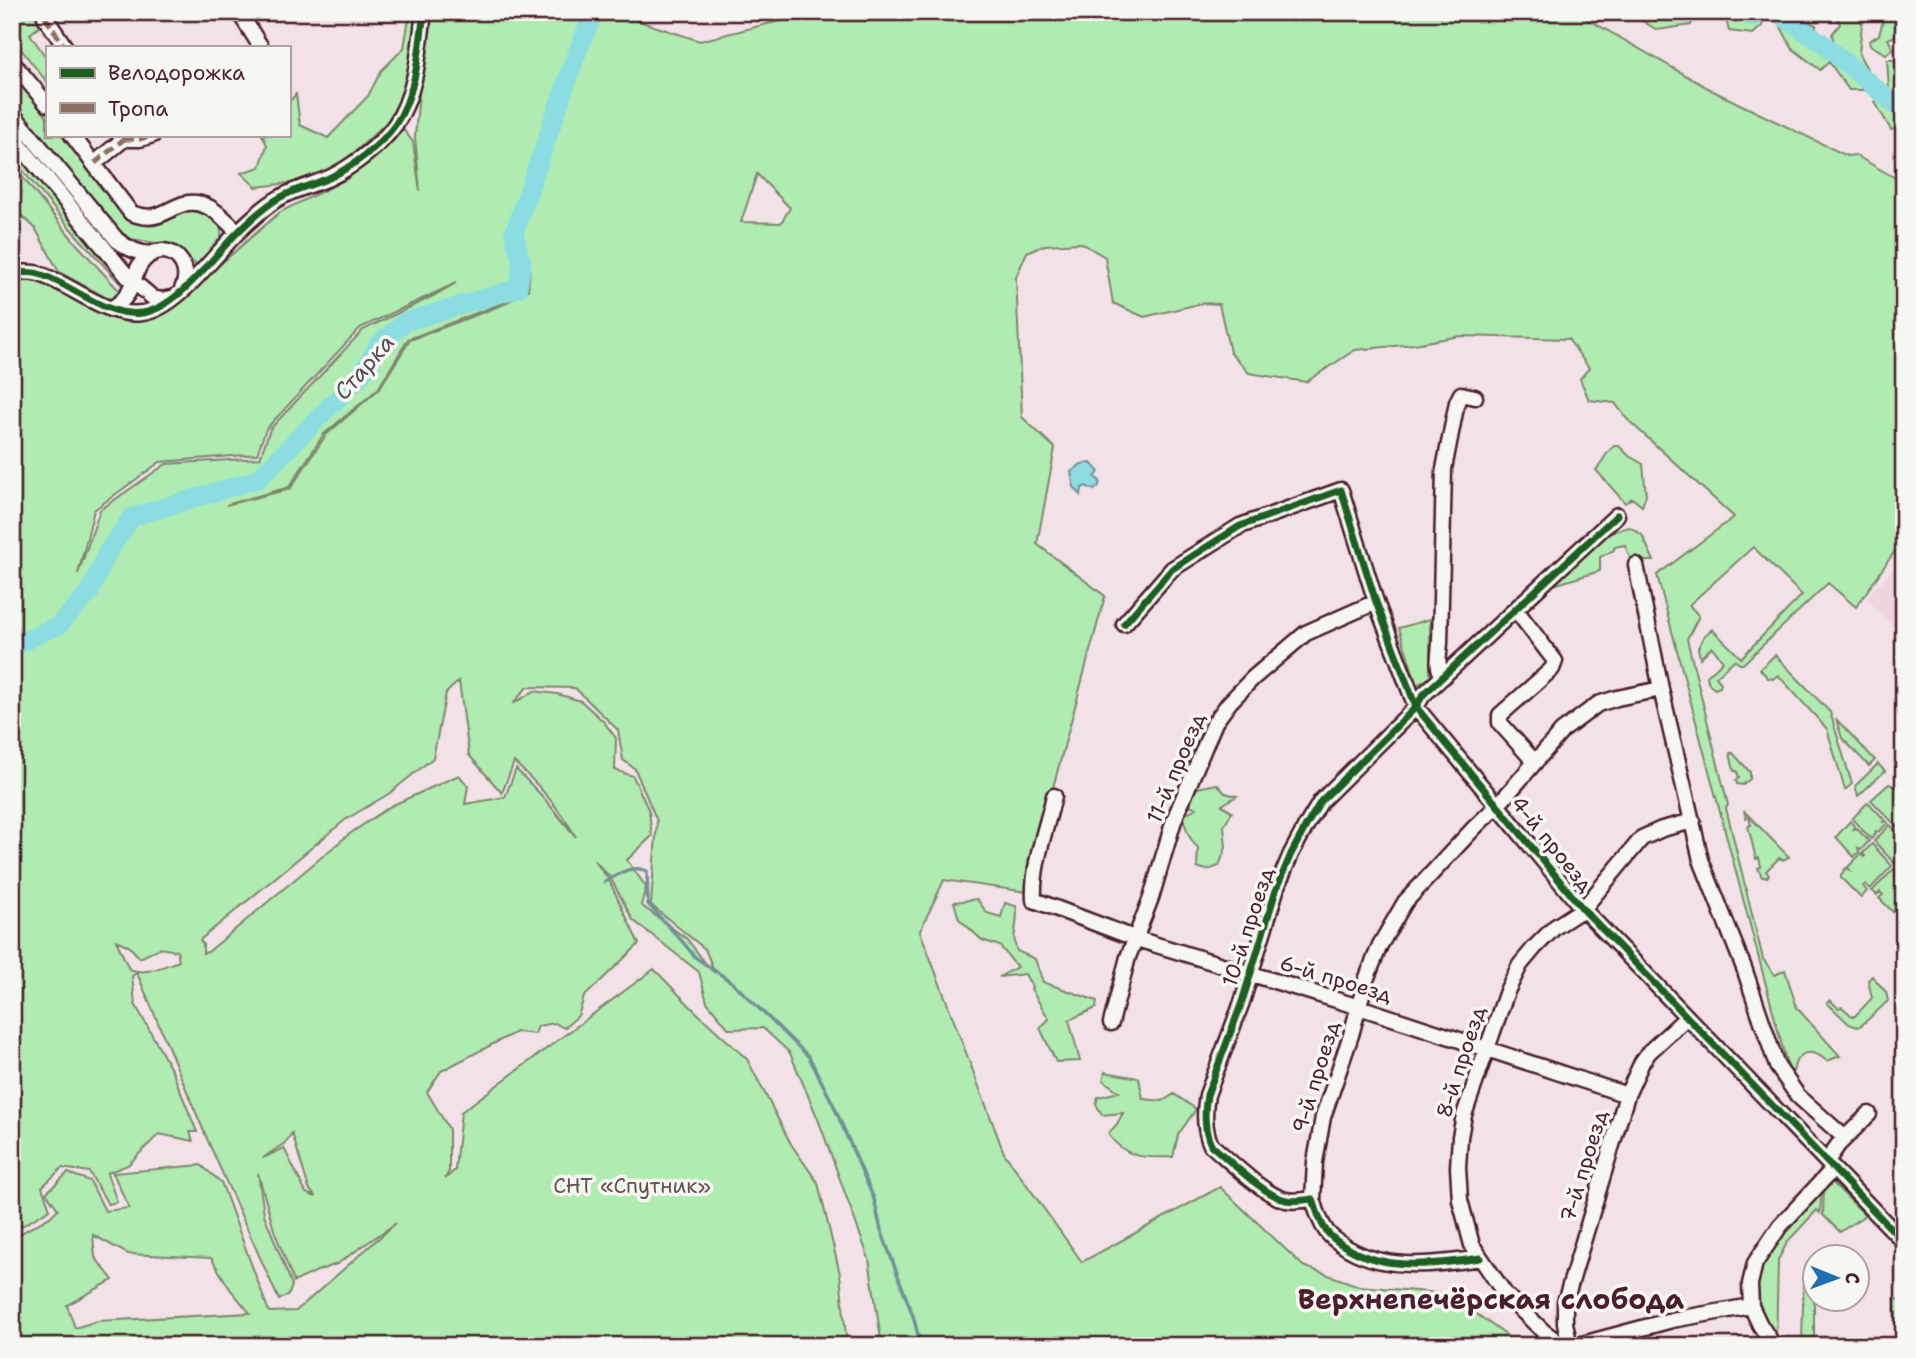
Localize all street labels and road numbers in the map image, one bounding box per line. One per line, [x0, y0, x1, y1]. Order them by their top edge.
street label: 11-й проезд [1140, 708, 1212, 828]
street label: 4-й проезд [1505, 790, 1599, 898]
street label: 10-й проезд [1216, 864, 1280, 990]
street label: 6-й проезд [1277, 949, 1395, 1009]
street label: 8-й проезд [1430, 1003, 1492, 1121]
street label: 9-й проезд [1286, 1018, 1346, 1136]
street label: 7-й проезд [1554, 1107, 1614, 1225]

